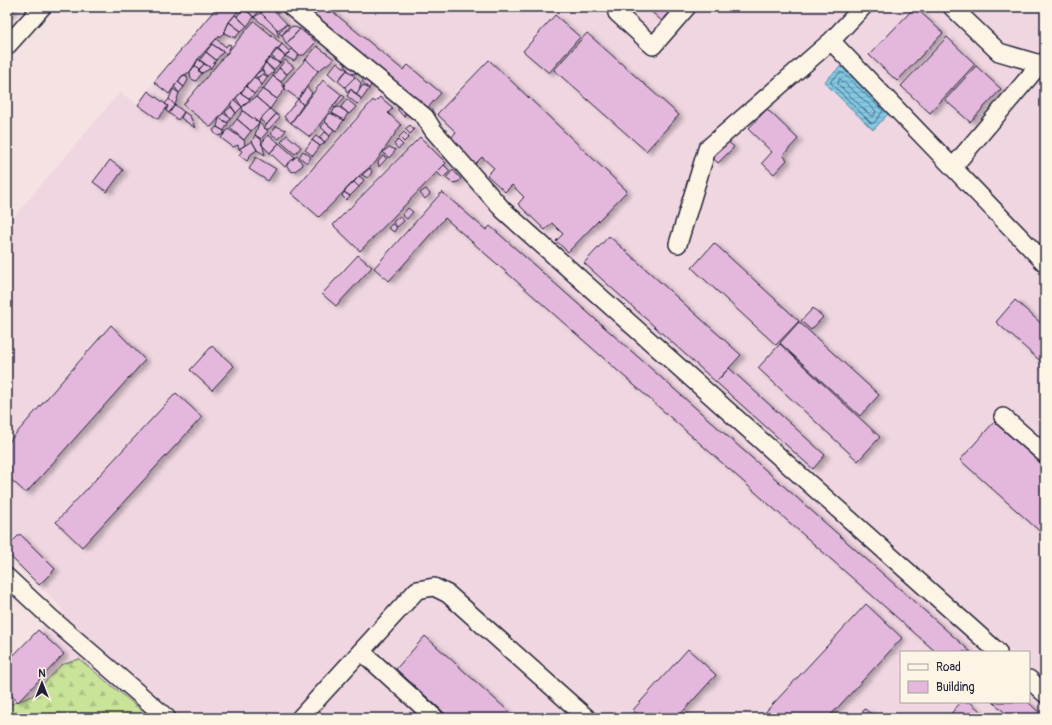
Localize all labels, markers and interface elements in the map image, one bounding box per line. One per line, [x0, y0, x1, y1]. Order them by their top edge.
legend [900, 651, 1030, 703]
text: Road [936, 660, 961, 675]
north arrow [22, 663, 62, 703]
text: N [38, 667, 46, 680]
text: Building [936, 680, 975, 695]

